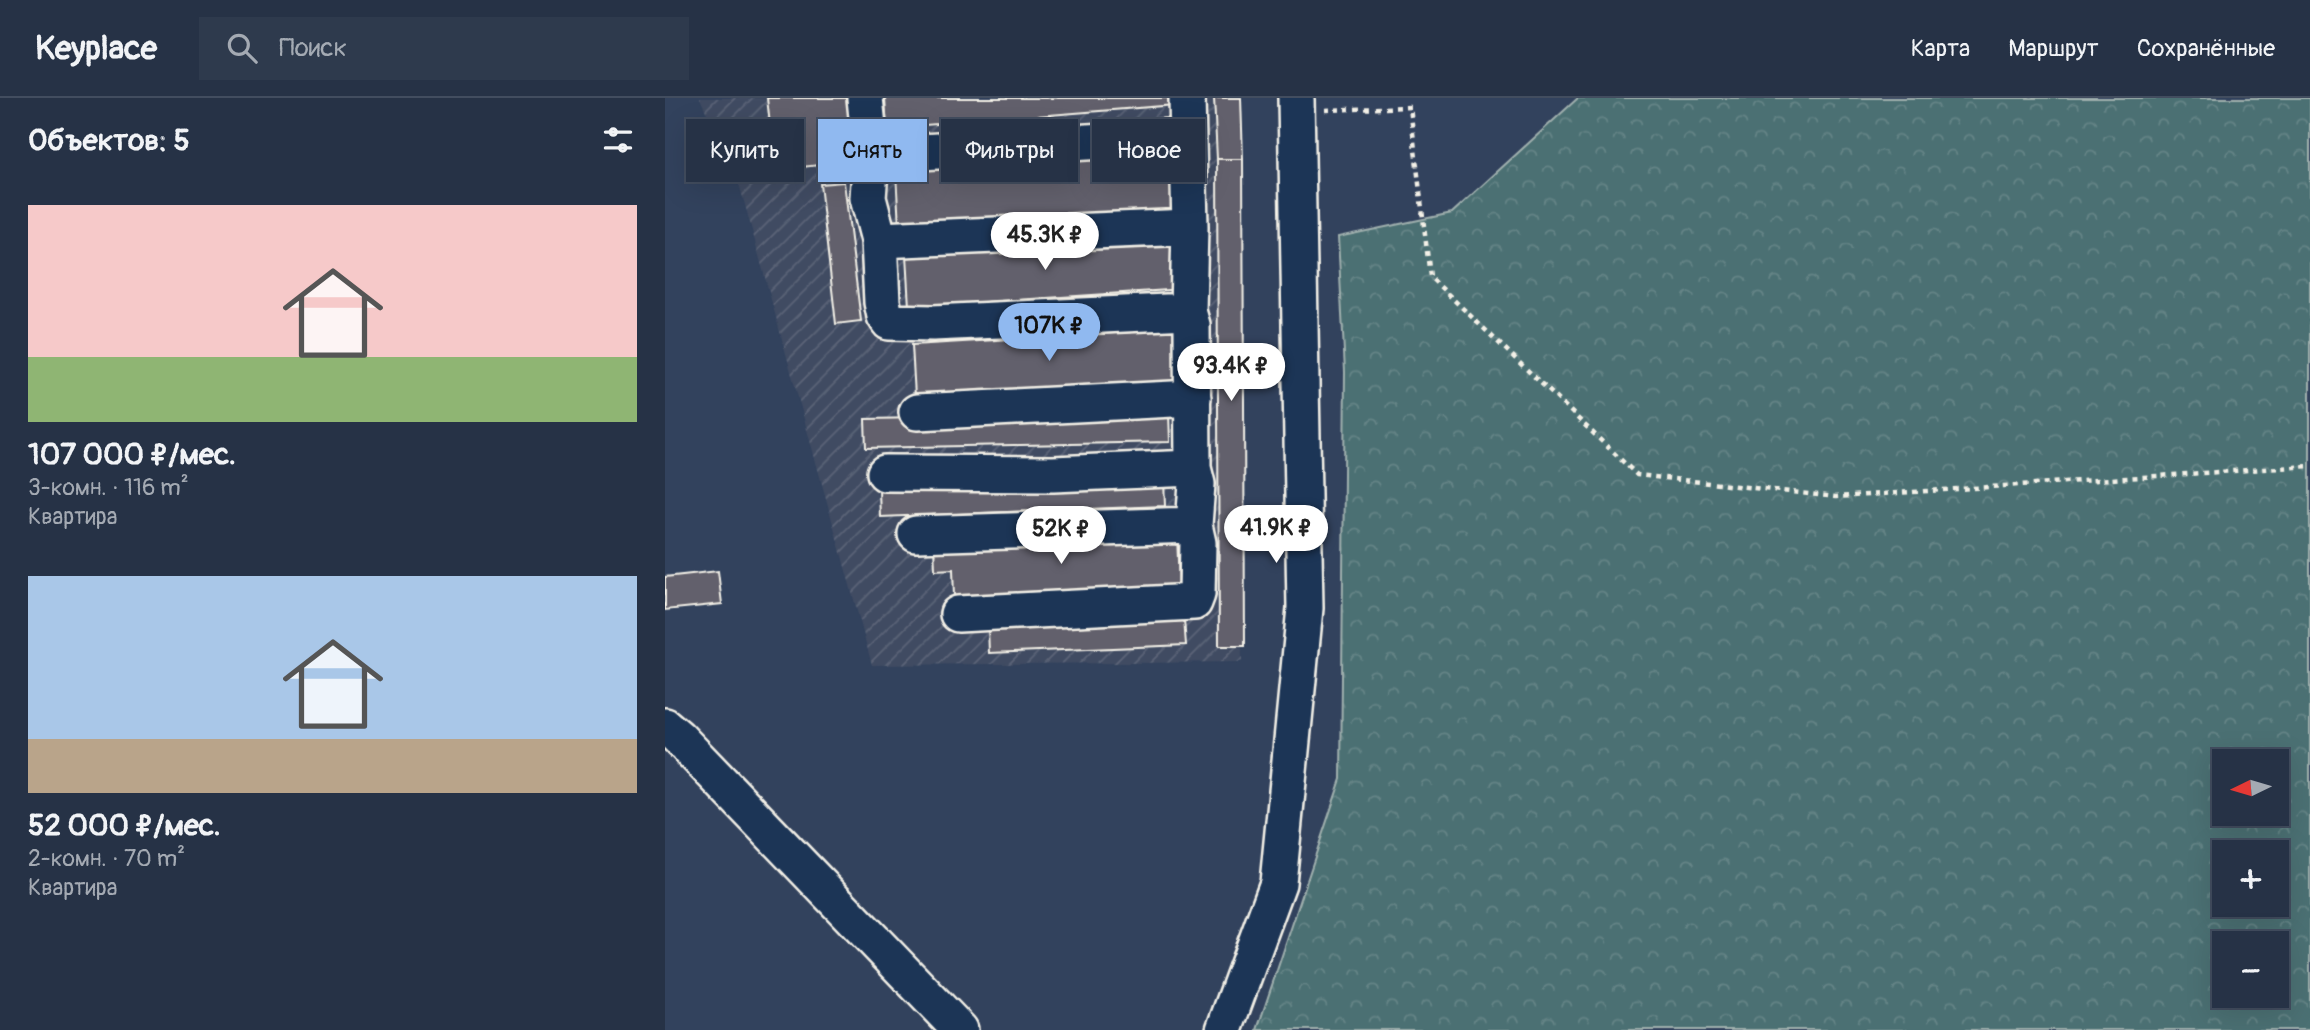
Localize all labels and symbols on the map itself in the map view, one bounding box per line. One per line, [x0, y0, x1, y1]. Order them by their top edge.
pin: 45.3K ₽ [980, 212, 1110, 272]
pin: 107K ₽ [992, 303, 1106, 363]
pin: 93.4K ₽ [1166, 344, 1296, 403]
pin: 41.9K ₽ [1211, 505, 1341, 565]
pin: 52K ₽ [1012, 506, 1110, 566]
north arrow [2212, 749, 2289, 826]

